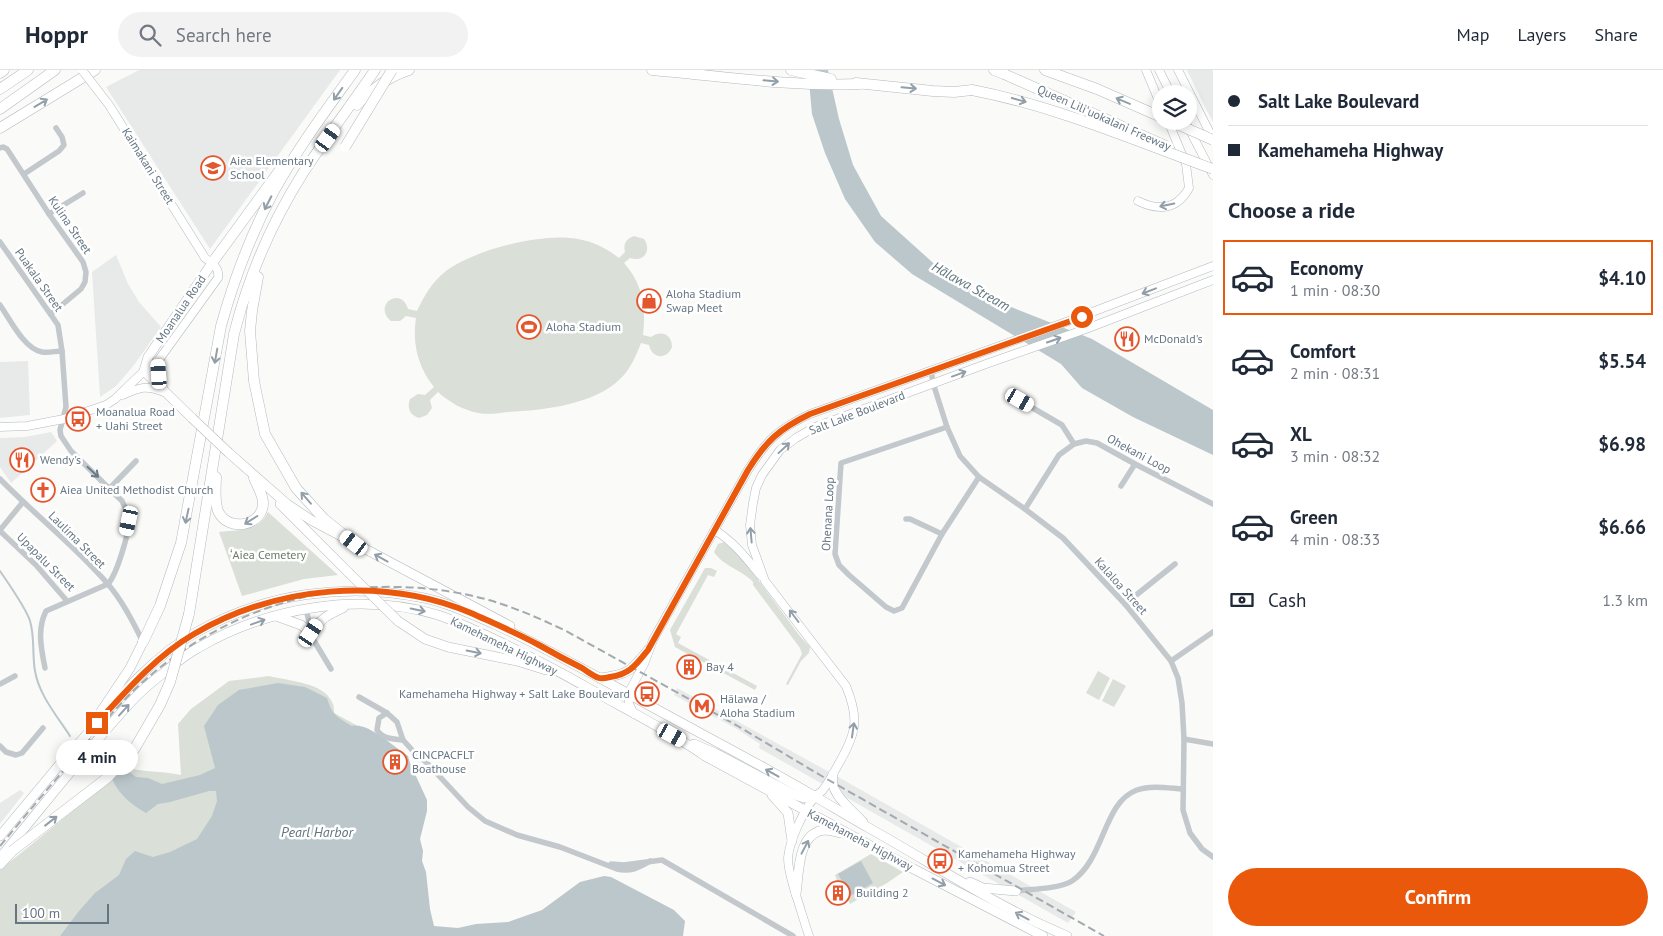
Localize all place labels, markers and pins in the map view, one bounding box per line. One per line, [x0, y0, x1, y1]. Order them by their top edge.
place label: Aiea Elementary School [230, 153, 314, 182]
school or university icon: Aiea Elementary School [200, 155, 226, 181]
place label: Aloha Stadium Swap Meet [666, 286, 741, 315]
shop icon: Aloha Stadium Swap Meet [636, 288, 662, 314]
sports icon: Aloha Stadium [516, 314, 542, 340]
place label: Aloha Stadium [546, 319, 621, 334]
restaurant icon: McDonald's [1114, 326, 1140, 352]
place label: McDonald's [1144, 331, 1203, 346]
place label: Moanalua Road + Uahi Street [96, 404, 175, 433]
bus stop icon: Moanalua Road + Uahi Street [65, 406, 91, 432]
restaurant icon: Wendy's [9, 447, 35, 473]
place label: Wendy's [40, 452, 81, 467]
church icon: Aiea United Methodist Church [30, 477, 56, 503]
place label: Aiea United Methodist Church [60, 482, 213, 497]
building icon: Bay 4 [676, 654, 702, 680]
place label: Bay 4 [706, 659, 734, 674]
bus stop icon: Kamehameha Highway + Salt Lake Boulevard [634, 681, 660, 707]
place label: Kamehameha Highway + Salt Lake Boulevard [399, 686, 630, 701]
place label: Hālawa / Aloha Stadium [720, 691, 795, 720]
metro station icon: Hālawa / Aloha Stadium [689, 693, 715, 719]
place label: CINCPACFLT Boathouse [412, 747, 475, 776]
building icon: CINCPACFLT Boathouse [382, 749, 408, 775]
place label: Kamehameha Highway + Kohomua Street [958, 846, 1076, 875]
bus stop icon: Kamehameha Highway + Kohomua Street [927, 848, 953, 874]
building icon: Building 2 [825, 880, 851, 906]
place label: Building 2 [856, 885, 909, 900]

